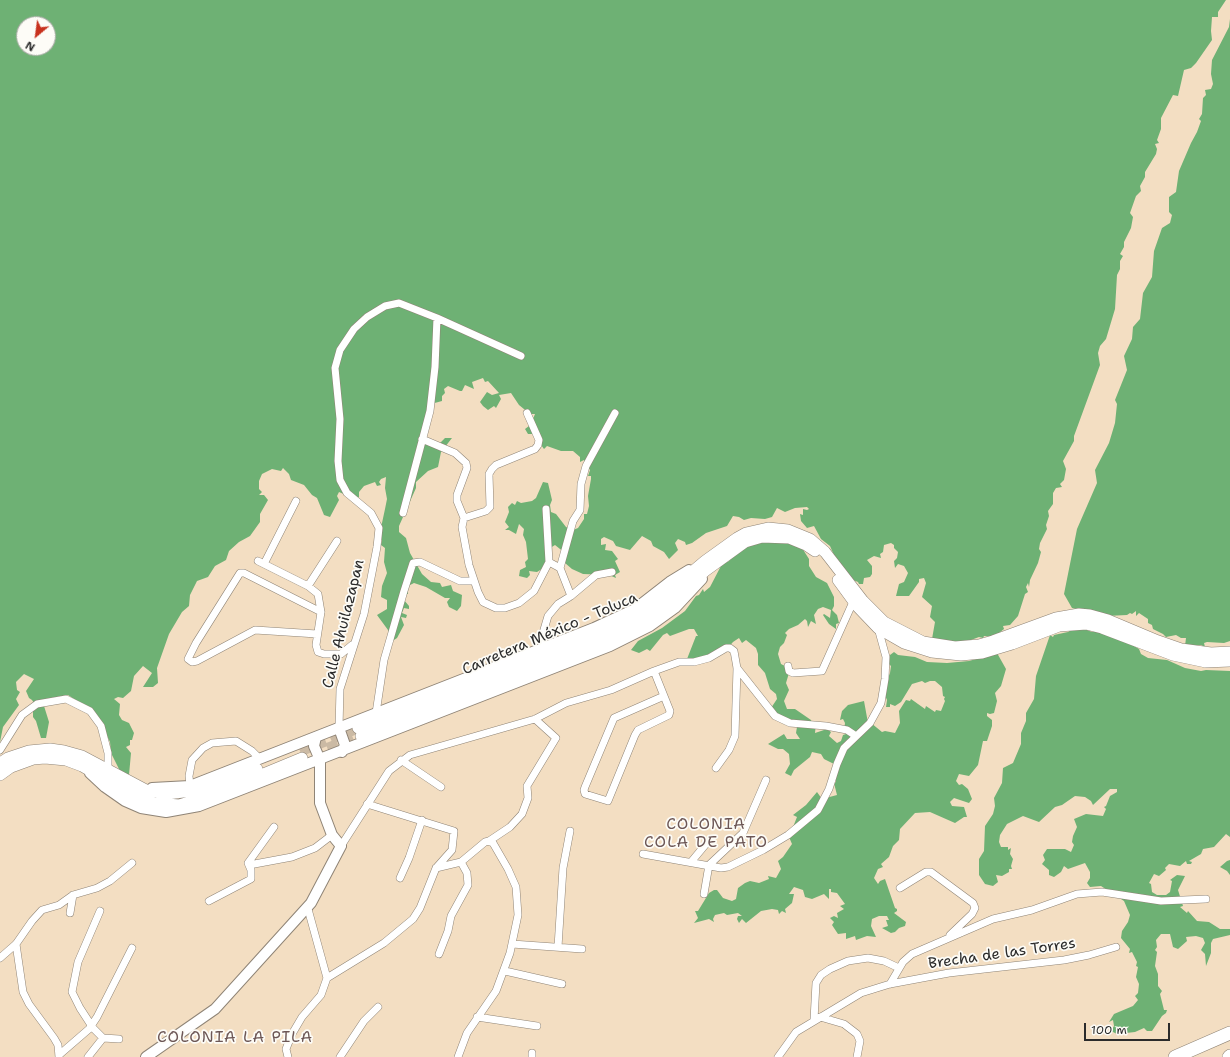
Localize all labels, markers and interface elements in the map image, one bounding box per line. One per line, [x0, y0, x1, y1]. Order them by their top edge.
north arrow [16, 16, 56, 56]
text: N [23, 37, 38, 55]
street label: Calle Ahuilazapan [319, 558, 369, 690]
street label: Carretera México - Toluca [460, 589, 640, 679]
district label: COLONIA COLA DE PATO [644, 815, 768, 853]
street label: Brecha de las Torres [927, 935, 1077, 973]
scale bar [1086, 1015, 1172, 1041]
text: 100 m [1091, 1022, 1127, 1038]
district label: COLONIA LA PILA [157, 1028, 313, 1048]

